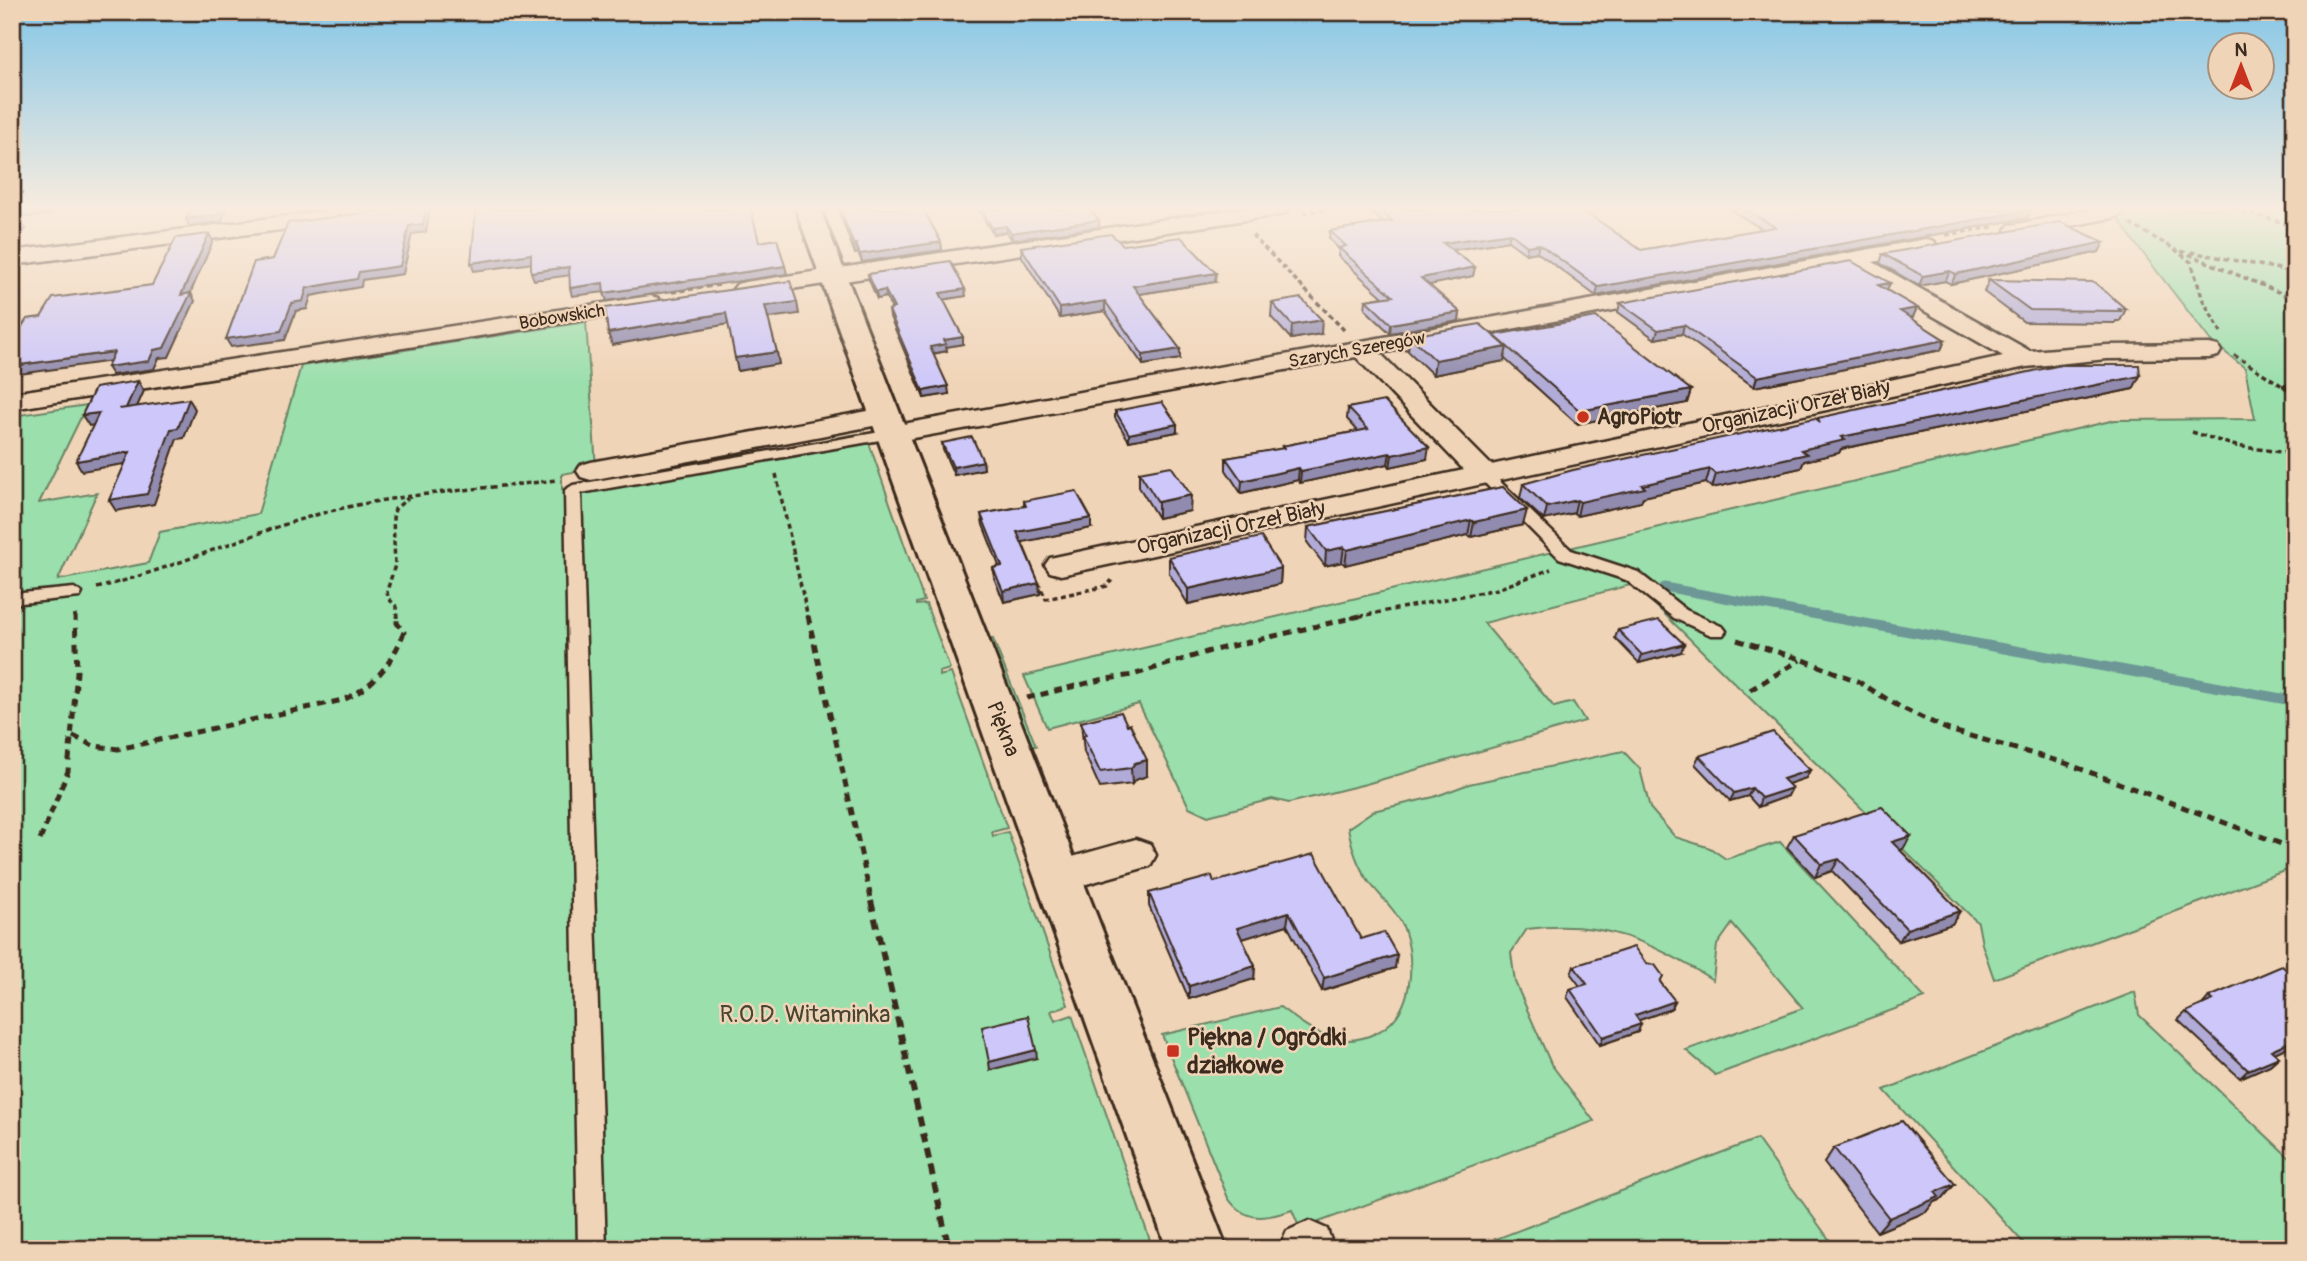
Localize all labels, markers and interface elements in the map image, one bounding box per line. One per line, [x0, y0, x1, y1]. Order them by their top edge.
north arrow [2206, 32, 2276, 102]
text: N [2235, 38, 2248, 62]
street label: Bobowskich [517, 299, 607, 335]
street label: Szarych Szeregów [1287, 327, 1427, 373]
street label: Organizacji Orzeł Biały [1699, 374, 1893, 440]
place label: AgroPiotr [1597, 404, 1683, 431]
marker: AgroPiotr [1575, 409, 1591, 425]
street label: Organizacji Orzeł Biały [1134, 495, 1328, 561]
street label: Piękna [980, 698, 1026, 760]
park label: R.O.D. Witaminka [720, 1000, 890, 1029]
place label: Piękna / Ogródki działkowe [1187, 1023, 1346, 1080]
marker: Piękna / Ogródki działkowe [1165, 1043, 1181, 1059]

